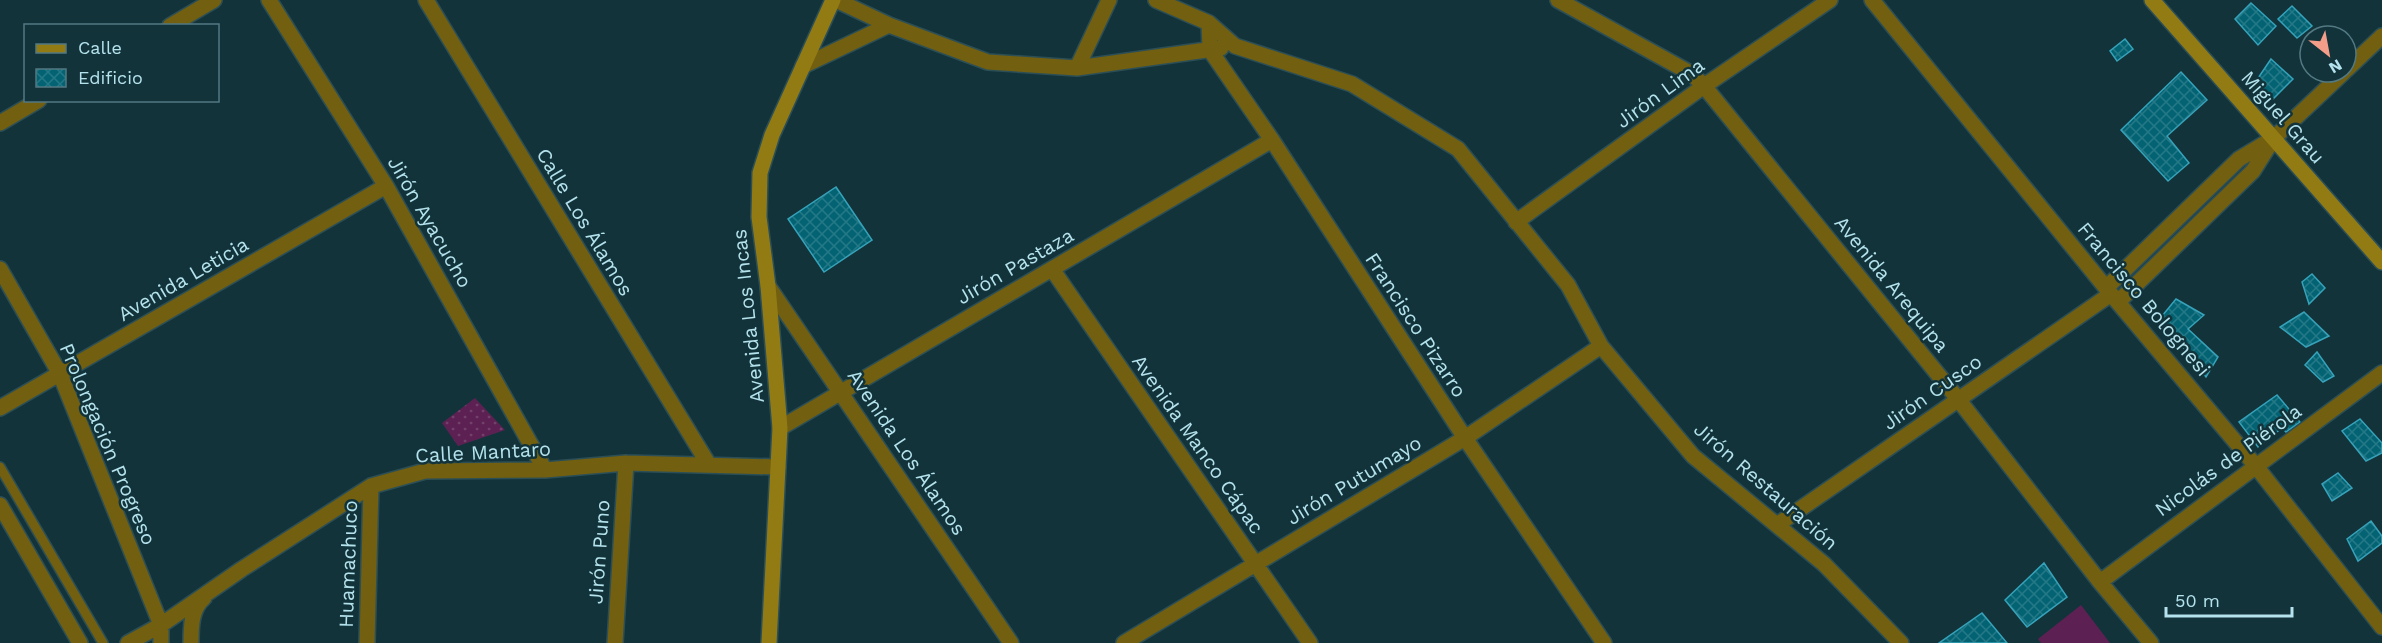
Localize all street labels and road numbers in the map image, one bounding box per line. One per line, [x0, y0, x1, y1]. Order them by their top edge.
street label: Jirón Lima [1611, 53, 1709, 133]
street label: Miguel Grau [2236, 66, 2330, 168]
street label: Calle Los Álamos [531, 144, 639, 300]
street label: Jirón Ayacucho [383, 152, 477, 292]
street label: Avenida Arequipa [1830, 211, 1954, 357]
street label: Francisco Bolognesi [2073, 217, 2215, 381]
street label: Jirón Pastaza [952, 223, 1078, 309]
street label: Avenida Los Incas [727, 228, 769, 404]
street label: Avenida Leticia [113, 232, 253, 326]
street label: Francisco Pizarro [1360, 248, 1472, 402]
street label: Prolongación Progreso [55, 340, 161, 548]
street label: Jirón Cusco [1878, 349, 1986, 435]
street label: Avenida Manco Cápac [1127, 350, 1269, 538]
street label: Avenida Los Álamos [843, 365, 971, 539]
street label: Nicolás de Piérola [2150, 399, 2306, 521]
street label: Jirón Restauración [1689, 417, 1843, 555]
street label: Jirón Putumayo [1282, 430, 1426, 530]
street label: Calle Mantaro [415, 436, 551, 468]
street label: Jirón Puno [583, 499, 615, 605]
street label: Huamachuco [334, 500, 362, 628]

